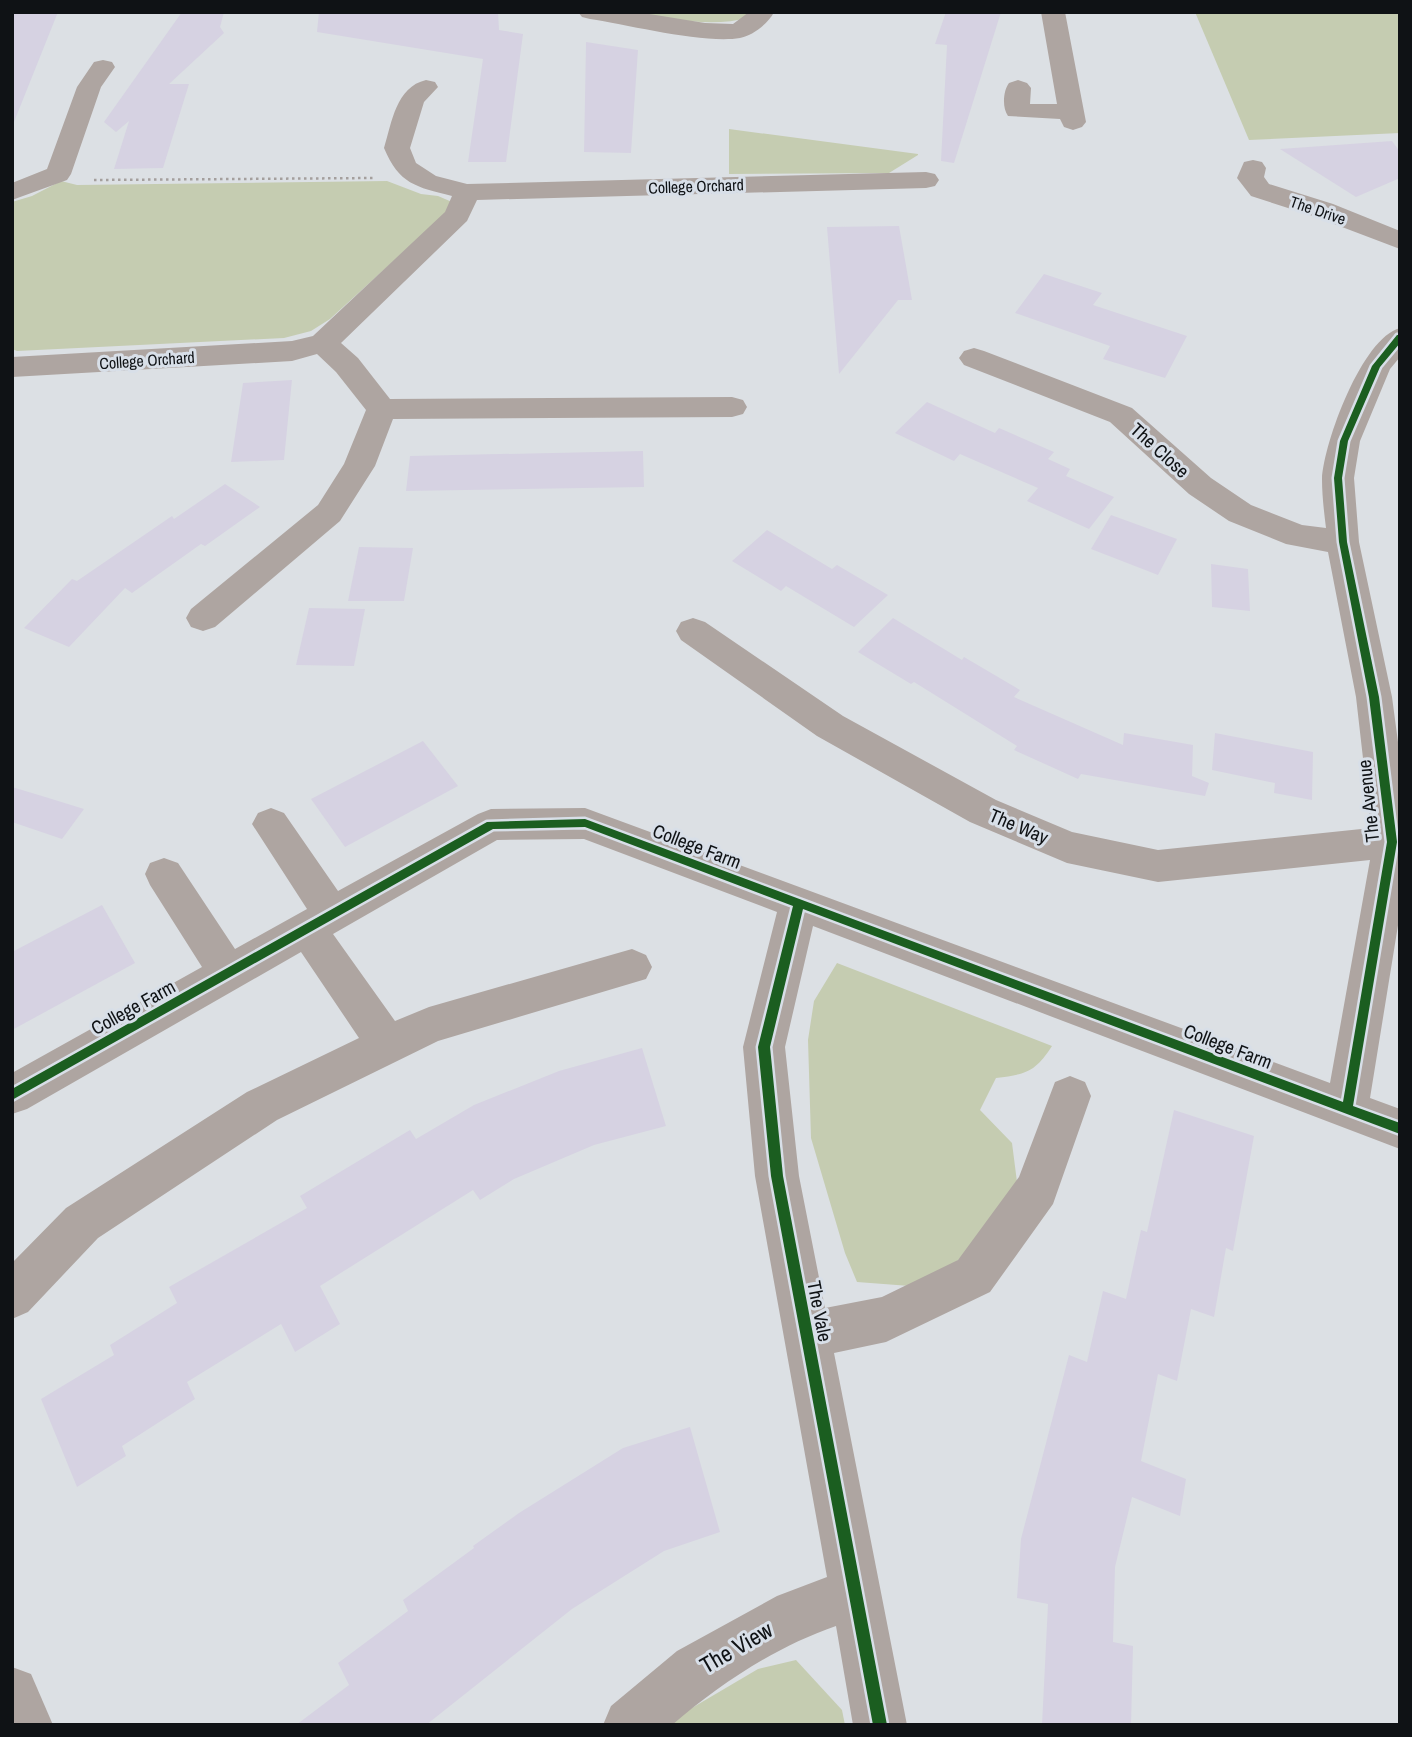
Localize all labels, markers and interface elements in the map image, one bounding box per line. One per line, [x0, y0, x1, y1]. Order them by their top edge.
street label: College Orchard [648, 173, 744, 199]
street label: The Drive [1287, 190, 1349, 230]
street label: College Orchard [99, 346, 195, 374]
street label: The Close [1125, 417, 1195, 483]
street label: The Avenue [1351, 758, 1385, 844]
street label: The Way [985, 802, 1053, 850]
street label: College Farm [649, 817, 745, 875]
street label: College Farm [86, 973, 180, 1041]
street label: College Farm [1180, 1017, 1276, 1075]
street label: The Vale [801, 1278, 839, 1344]
street label: The View [694, 1614, 778, 1680]

